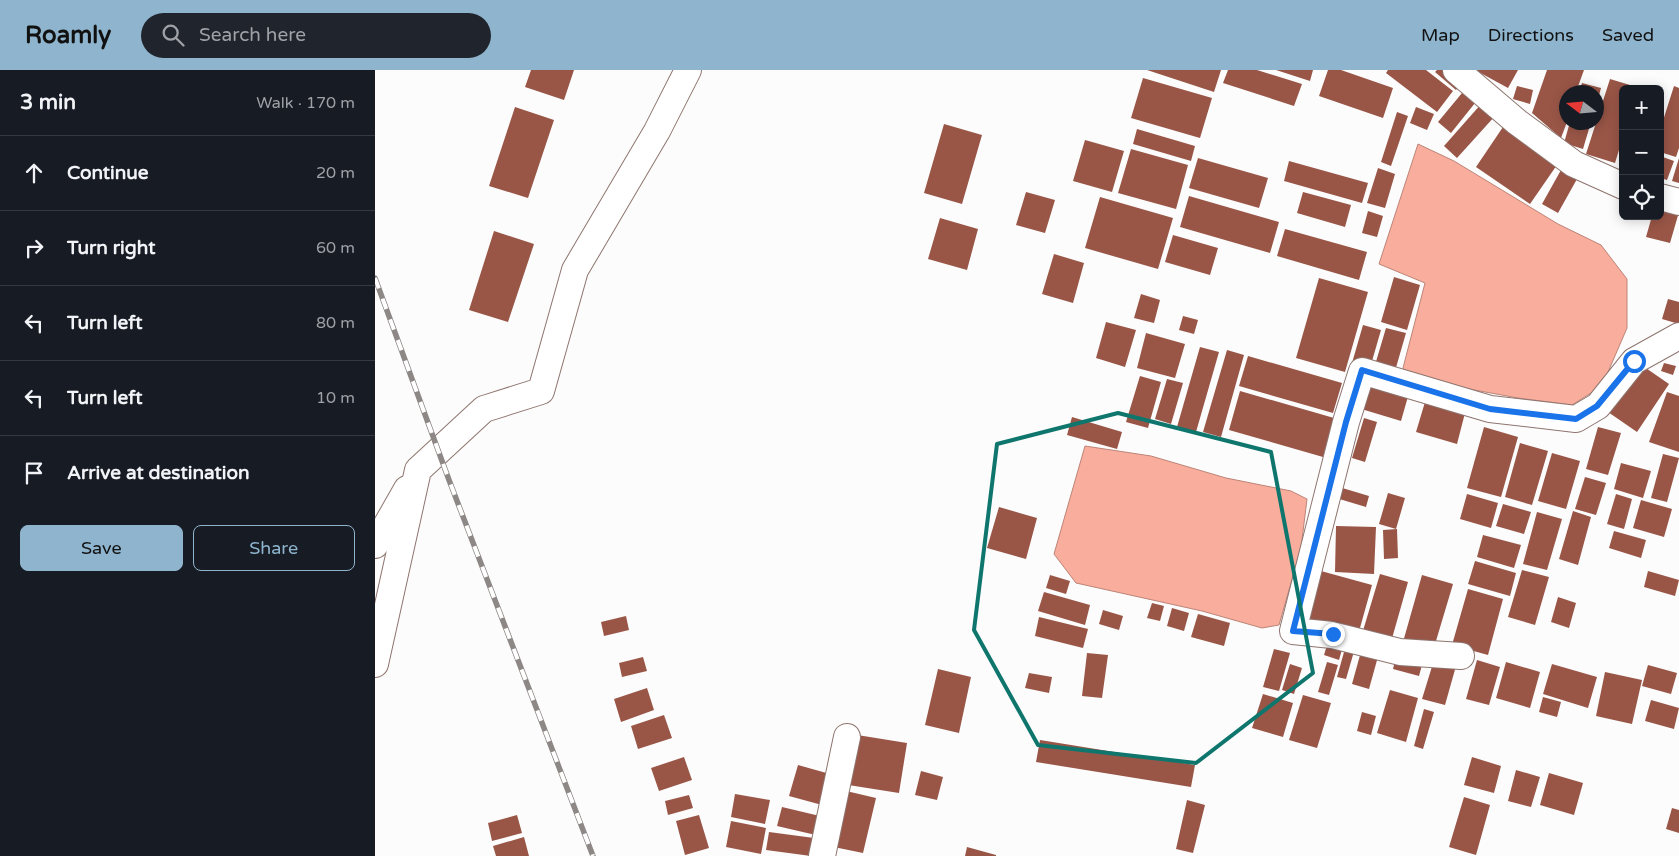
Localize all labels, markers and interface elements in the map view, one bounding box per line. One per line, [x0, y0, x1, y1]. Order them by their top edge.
search box [141, 13, 491, 58]
text: Roamly [25, 21, 111, 50]
icon: search [159, 21, 187, 49]
text: Search here [199, 24, 306, 46]
text: Map [1421, 24, 1460, 46]
text: Directions [1488, 24, 1574, 46]
text: Saved [1602, 24, 1654, 46]
north arrow [1559, 85, 1604, 130]
map controls [1619, 85, 1664, 220]
button: + [1619, 85, 1664, 130]
text: 3 min [20, 90, 76, 115]
text: Walk · 170 m [256, 93, 355, 113]
button: − [1619, 130, 1664, 175]
icon: ahead [20, 159, 48, 187]
text: Continue [67, 162, 149, 184]
text: 20 m [316, 163, 355, 183]
button: locate [1619, 175, 1664, 220]
icon: right [20, 234, 48, 262]
text: Turn right [67, 237, 155, 259]
text: 60 m [316, 238, 355, 258]
icon: left [20, 309, 48, 337]
text: Turn left [67, 312, 143, 334]
text: 80 m [316, 313, 355, 333]
route start [1623, 350, 1646, 373]
icon: left [20, 384, 48, 412]
text: Turn left [67, 387, 143, 409]
text: 10 m [316, 388, 355, 408]
icon: arrive [20, 459, 48, 487]
text: Arrive at destination [67, 462, 250, 484]
button: Save [20, 525, 183, 571]
button: Share [193, 525, 355, 571]
route end [1322, 623, 1345, 646]

